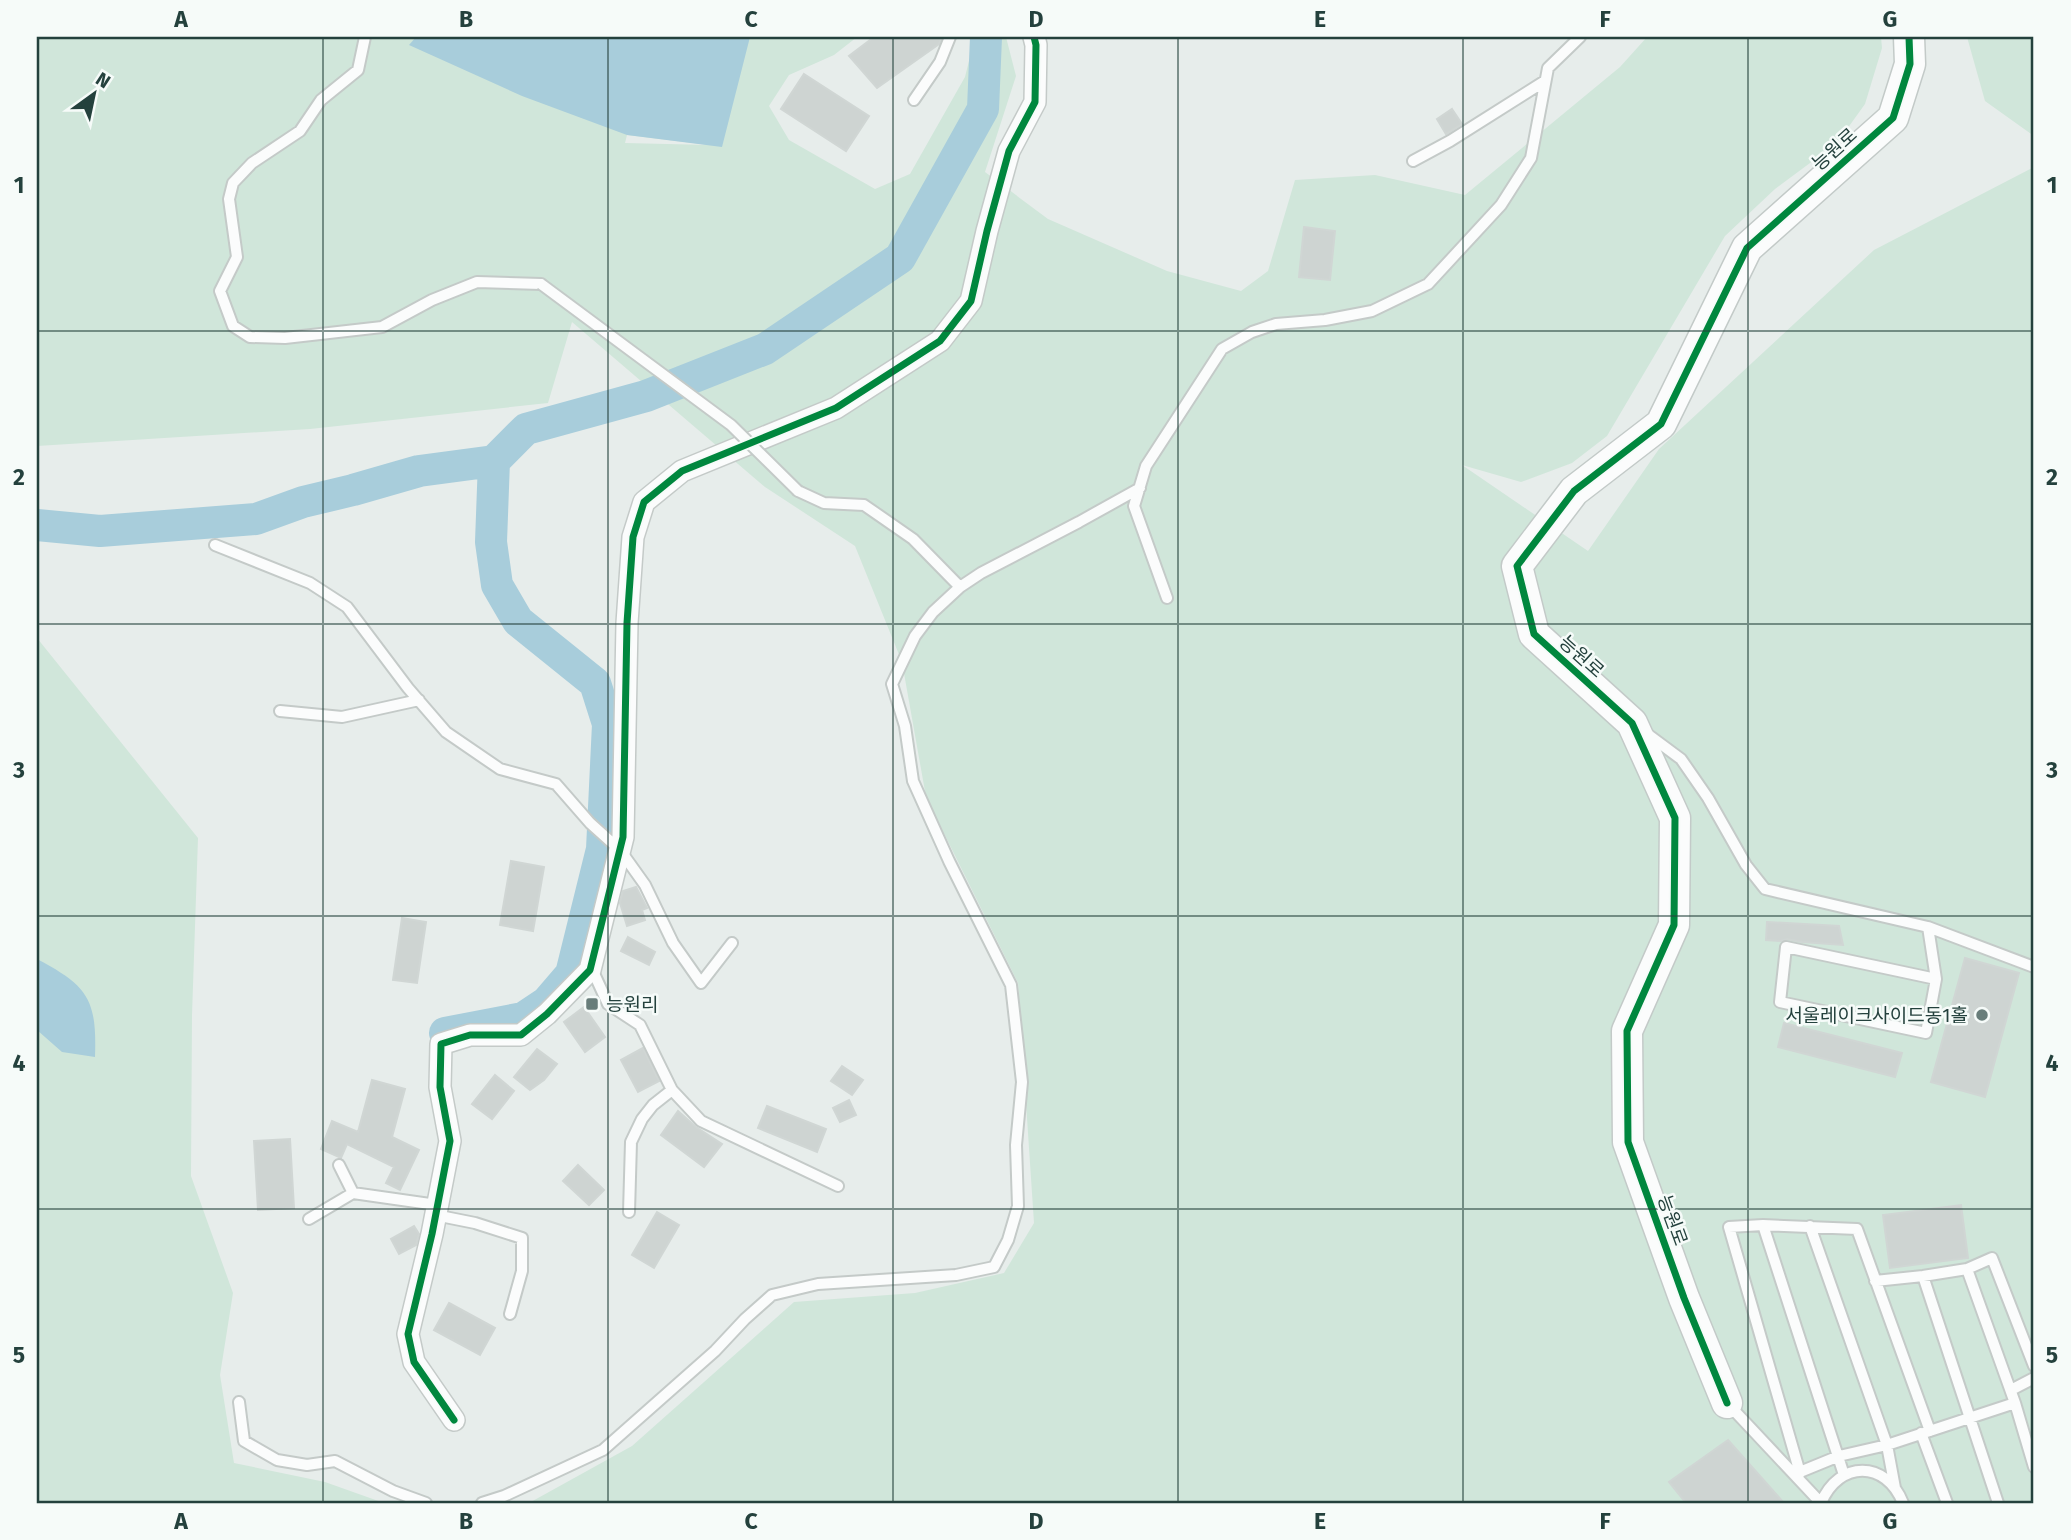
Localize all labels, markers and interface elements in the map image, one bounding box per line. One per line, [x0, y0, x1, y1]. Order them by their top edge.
text: A [173, 5, 188, 33]
text: B [459, 5, 473, 33]
text: C [744, 5, 758, 33]
text: D [1029, 5, 1044, 33]
text: E [1314, 5, 1326, 33]
text: F [1599, 5, 1611, 33]
text: G [1883, 5, 1897, 33]
north arrow [60, 60, 130, 130]
text: N [91, 67, 115, 93]
street label: 능원로 [1807, 123, 1862, 175]
text: 1 [14, 171, 24, 199]
text: 1 [2047, 171, 2057, 199]
text: 2 [13, 463, 25, 491]
text: 2 [2046, 463, 2058, 491]
street label: 능원로 [1554, 630, 1609, 682]
text: 3 [12, 756, 25, 784]
text: 3 [2045, 756, 2058, 784]
place label: 능원리 [606, 993, 658, 1016]
marker: 능원리 [584, 996, 600, 1012]
place label: 서울레이크사이드동1홀 [1785, 1004, 1968, 1027]
marker: 서울레이크사이드동1홀 [1974, 1007, 1990, 1023]
text: 4 [13, 1049, 26, 1077]
text: 4 [2046, 1049, 2059, 1077]
street label: 능원로 [1653, 1192, 1692, 1249]
text: 5 [13, 1341, 25, 1369]
text: 5 [2046, 1341, 2058, 1369]
text: A [173, 1507, 188, 1535]
text: B [459, 1507, 473, 1535]
text: C [744, 1507, 758, 1535]
text: D [1029, 1507, 1044, 1535]
text: E [1314, 1507, 1326, 1535]
text: F [1599, 1507, 1611, 1535]
text: G [1883, 1507, 1897, 1535]

